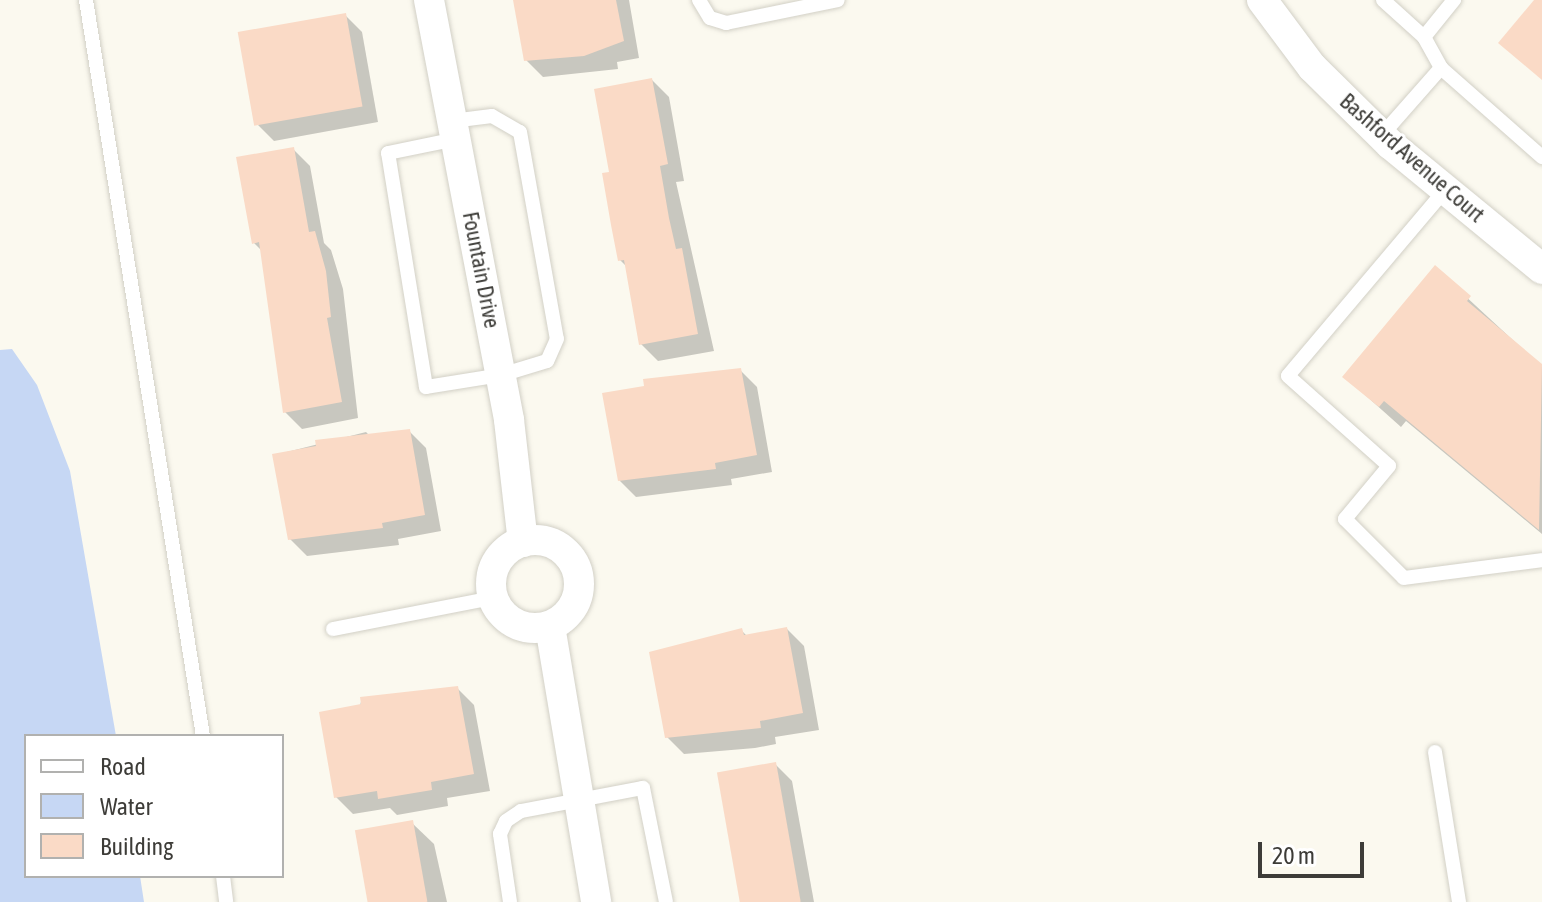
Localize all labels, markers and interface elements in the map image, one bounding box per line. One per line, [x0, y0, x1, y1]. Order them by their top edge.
street label: Bashford Avenue Court [1334, 88, 1490, 228]
street label: Fountain Drive [457, 210, 505, 330]
legend [24, 734, 284, 878]
text: Road [100, 753, 146, 780]
text: Water [100, 793, 153, 820]
scale bar [1262, 826, 1368, 876]
text: Building [100, 833, 173, 860]
text: 20 m [1272, 842, 1315, 869]

